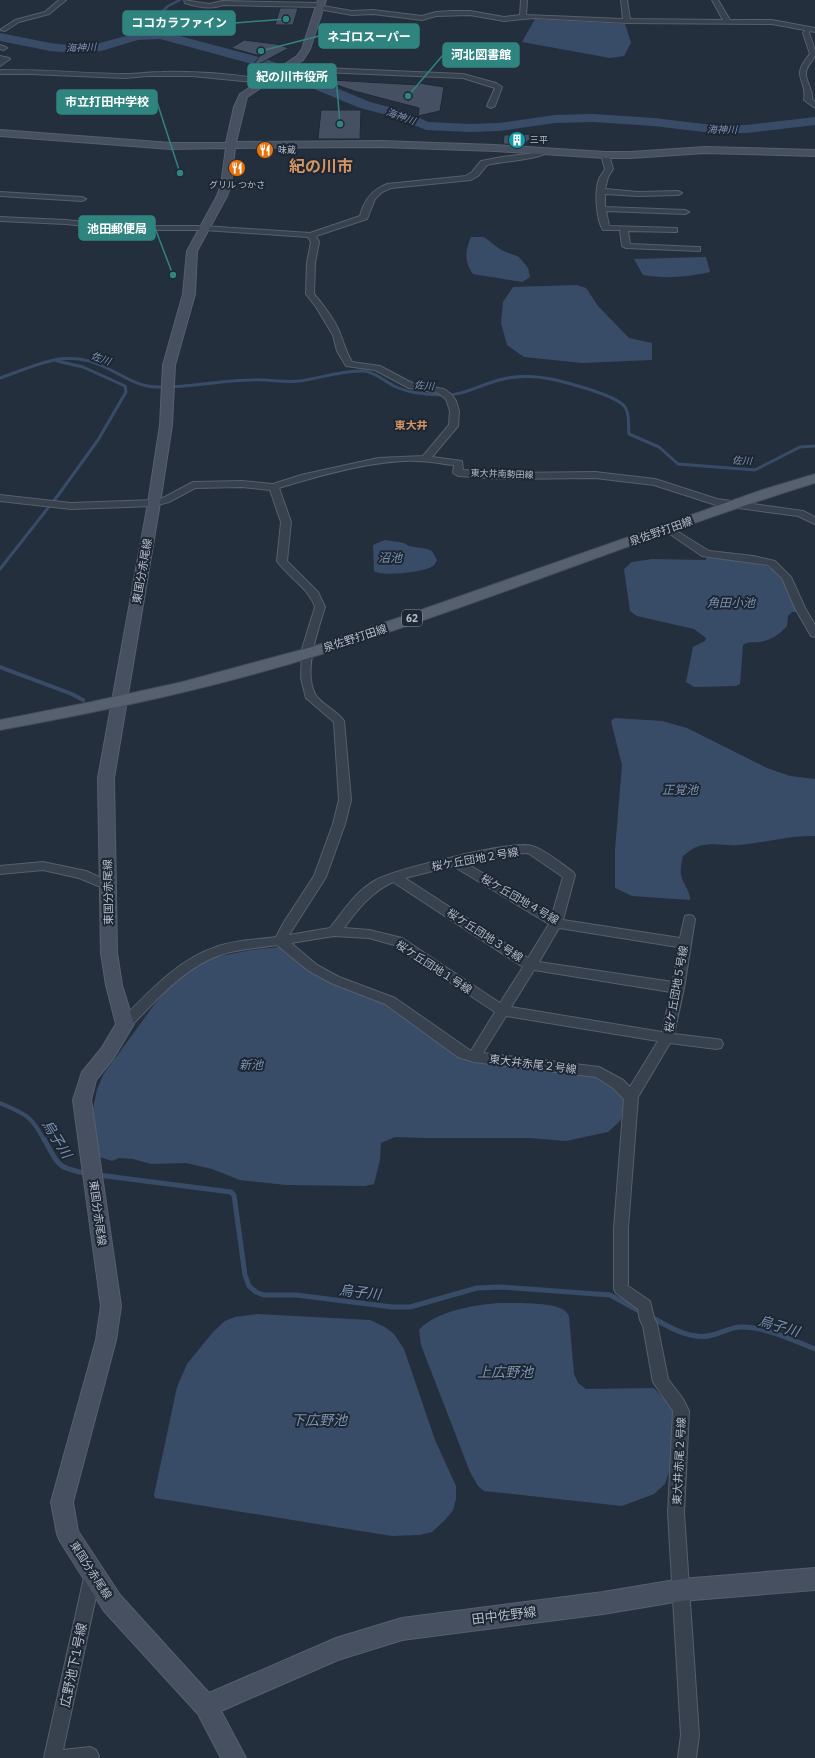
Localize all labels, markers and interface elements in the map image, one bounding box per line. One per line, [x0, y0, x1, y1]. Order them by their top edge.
callout: ココカラファイン [123, 11, 235, 35]
text: ココカラファイン [131, 15, 227, 30]
callout: ネゴロスーパー [319, 24, 419, 48]
text: ネゴロスーパー [327, 29, 411, 44]
water label: 海神川 [66, 40, 97, 55]
callout: 河北図書館 [443, 43, 519, 67]
text: 河北図書館 [451, 47, 511, 62]
callout: 紀の川市役所 [248, 64, 336, 88]
text: 紀の川市役所 [256, 69, 328, 84]
callout: 市立打田中学校 [57, 90, 157, 114]
text: 市立打田中学校 [65, 94, 149, 109]
water label: 海神川 [385, 105, 418, 128]
water label: 海神川 [707, 123, 738, 136]
building icon: 三平 [507, 130, 527, 150]
place label: 三平 [530, 134, 548, 145]
restaurant icon: 味蔵 [255, 140, 275, 160]
place label: 味蔵 [278, 144, 296, 155]
district label: 紀の川市 [289, 156, 353, 176]
restaurant icon: グリル つかさ [227, 158, 247, 178]
place label: グリル つかさ [209, 179, 265, 190]
callout: 池田郵便局 [79, 216, 155, 240]
text: 池田郵便局 [87, 221, 147, 236]
water label: 佐川 [89, 349, 113, 368]
water label: 佐川 [413, 378, 435, 393]
district label: 東大井 [395, 418, 428, 432]
water label: 佐川 [732, 453, 753, 468]
street label: 東大井南勢田線 [470, 467, 535, 480]
street label: 泉佐野打田線 [628, 514, 694, 548]
street label: 東国分赤尾線 [129, 537, 155, 605]
water label: 沼池 [378, 550, 403, 565]
water label: 角田小池 [707, 595, 756, 610]
road number: 62 [402, 610, 422, 626]
street label: 泉佐野打田線 [321, 621, 389, 655]
water label: 正覚池 [662, 782, 699, 797]
street label: 桜ケ丘団地２号線 [430, 844, 520, 874]
street label: 東国分赤尾線 [100, 859, 116, 925]
street label: 桜ケ丘団地４号線 [478, 871, 562, 927]
street label: 桜ケ丘団地３号線 [444, 905, 526, 965]
street label: 桜ケ丘団地１号線 [393, 937, 475, 997]
street label: 桜ケ丘団地５号線 [661, 944, 691, 1034]
street label: 東大井赤尾２号線 [488, 1052, 578, 1076]
water label: 新池 [239, 1057, 264, 1072]
water label: 烏子川 [38, 1116, 77, 1163]
street label: 東国分赤尾線 [86, 1179, 110, 1247]
water label: 烏子川 [338, 1281, 384, 1304]
water label: 烏子川 [756, 1311, 804, 1341]
water label: 上広野池 [477, 1363, 535, 1381]
water label: 下広野池 [291, 1411, 349, 1429]
street label: 東大井赤尾２号線 [670, 1417, 688, 1505]
street label: 東国分赤尾線 [67, 1539, 115, 1601]
street label: 田中佐野線 [471, 1603, 537, 1628]
street label: 広野池下1号線 [56, 1621, 91, 1709]

